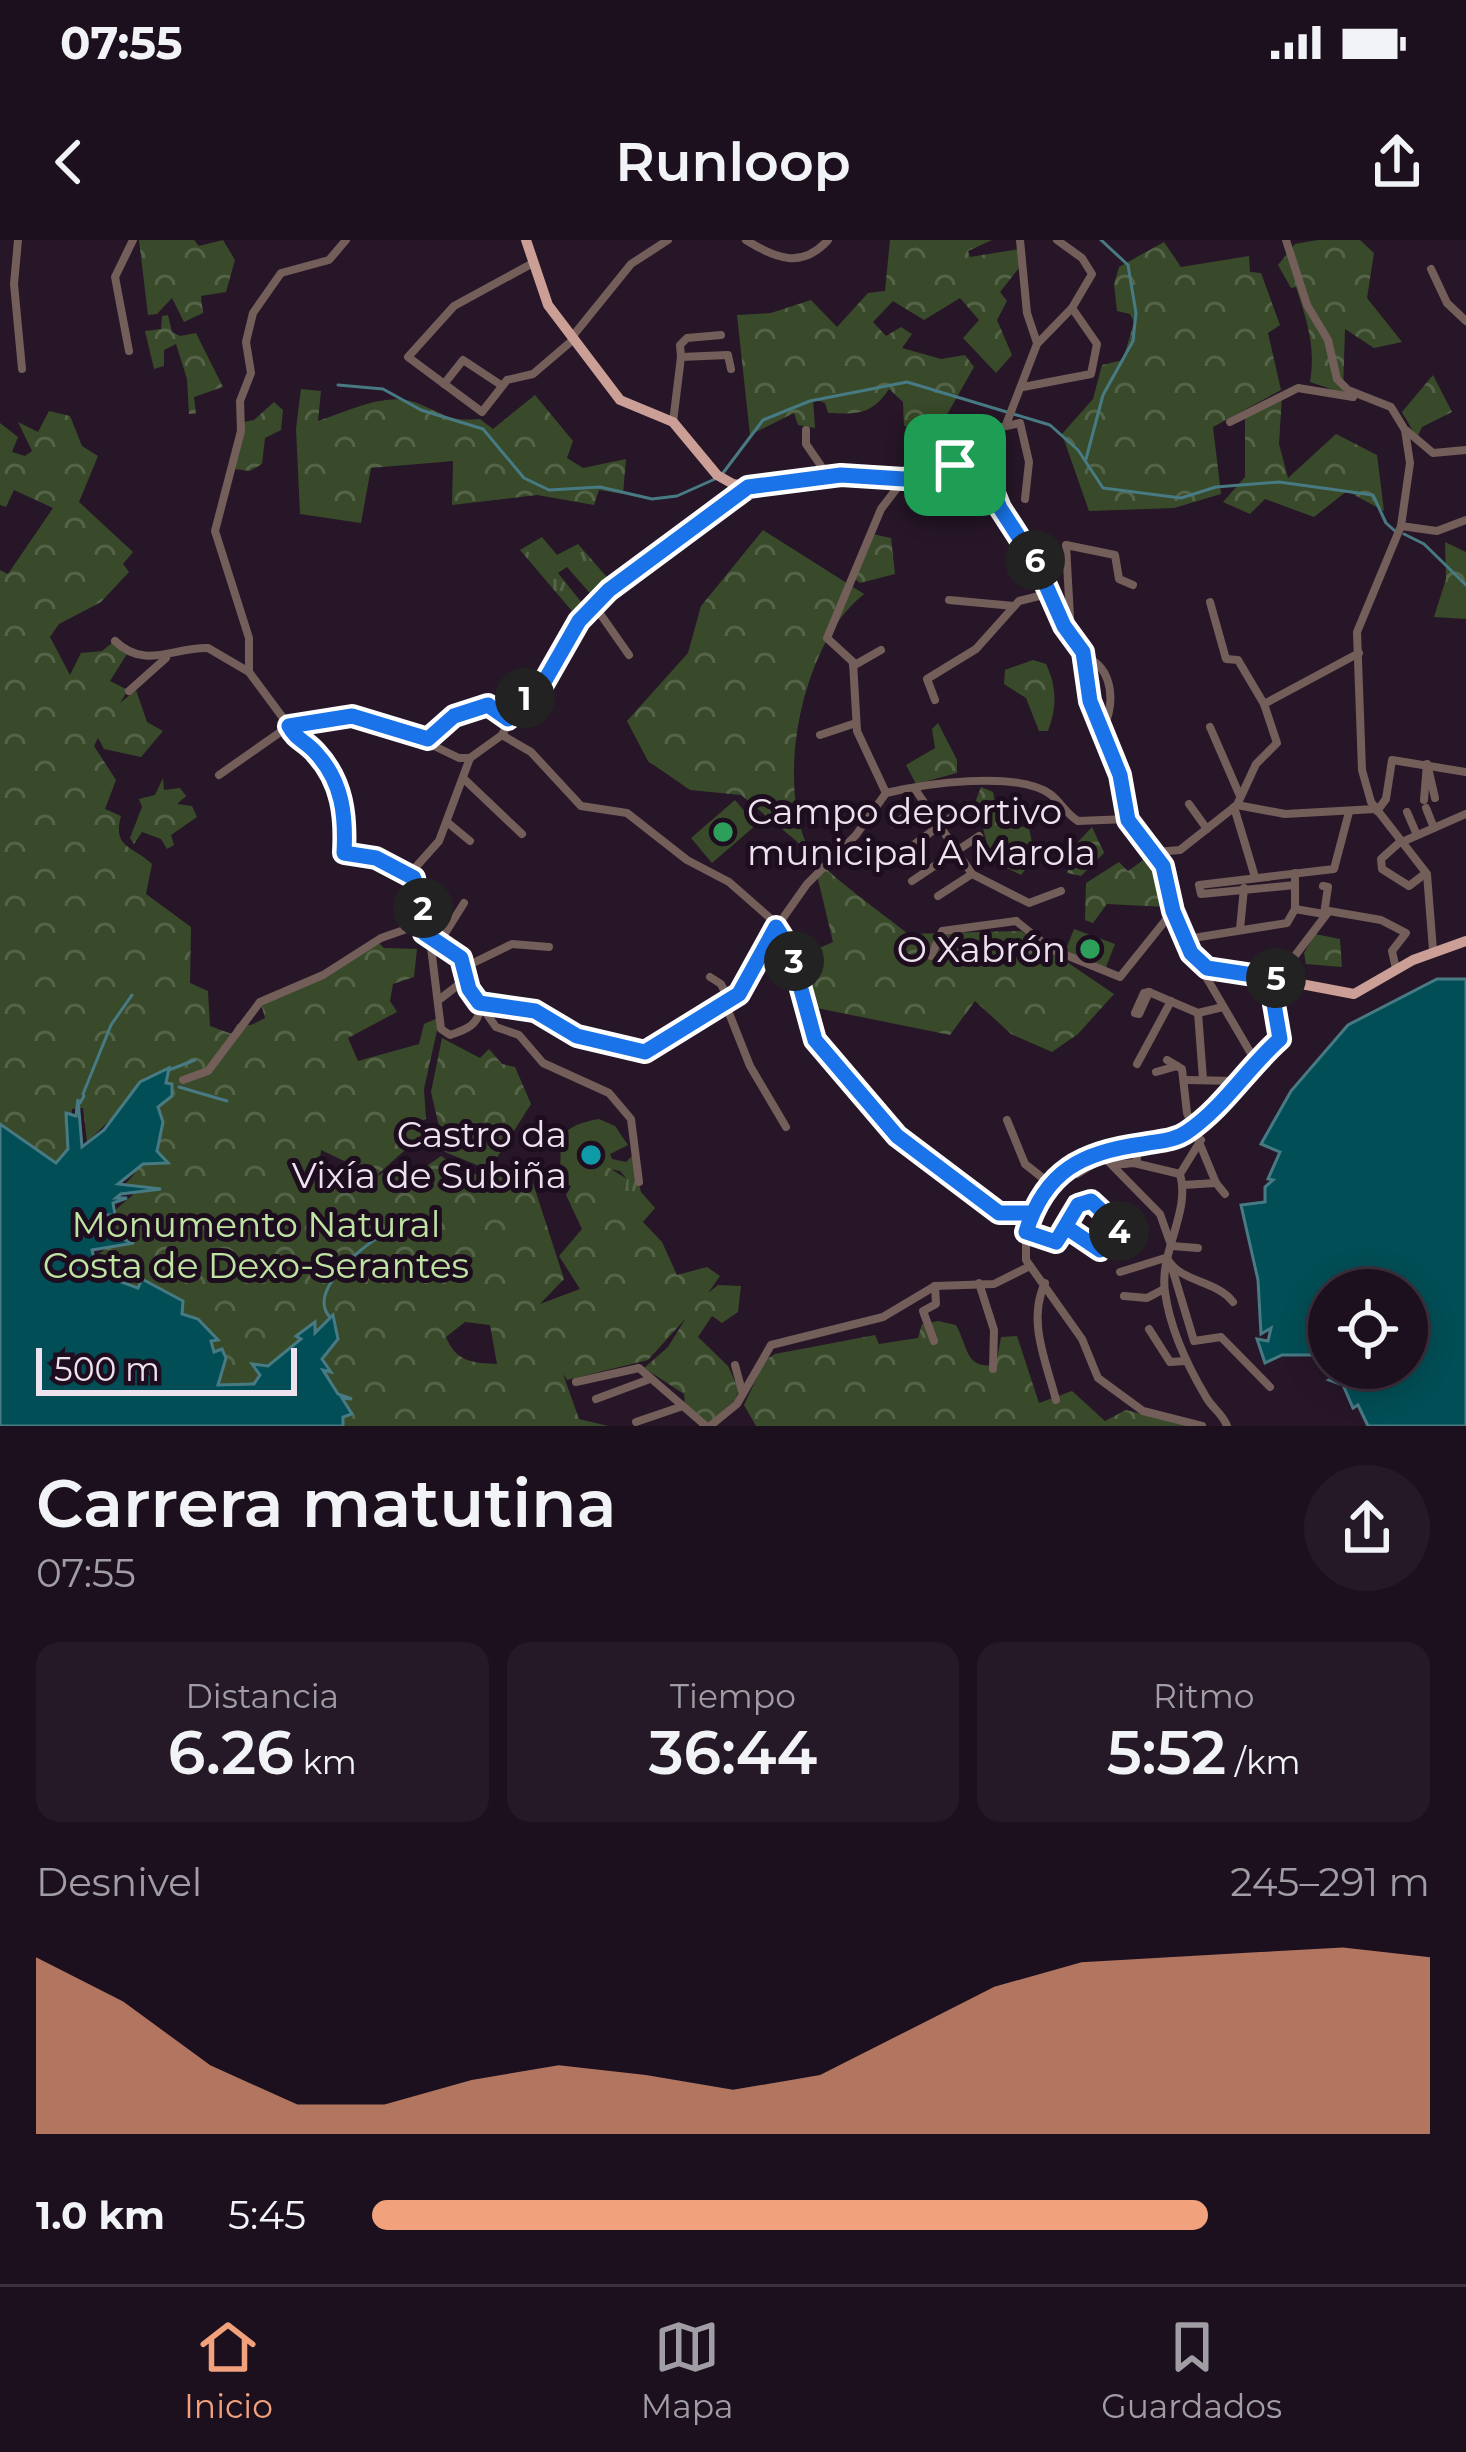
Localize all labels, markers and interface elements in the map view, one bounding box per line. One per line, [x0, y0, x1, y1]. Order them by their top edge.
text: 07:55 [60, 15, 183, 70]
icon: back [36, 129, 102, 195]
text: Runloop [615, 129, 851, 195]
icon: share [1364, 129, 1430, 195]
pin [904, 414, 1006, 516]
icon: arrive [922, 432, 988, 498]
pin: 6 [1005, 530, 1065, 590]
text: 6 [1024, 540, 1046, 580]
pin: 1 [495, 668, 555, 728]
text: 1 [519, 678, 531, 718]
place label: Campo deportivo municipal A Marola [747, 789, 1096, 874]
marker: Campo deportivo municipal A Marola [710, 819, 736, 845]
pin: 2 [393, 878, 453, 938]
text: 2 [413, 888, 433, 928]
place label: O Xabrón [897, 927, 1066, 971]
pin: 3 [764, 931, 824, 991]
marker: O Xabrón [1077, 936, 1103, 962]
text: 3 [784, 941, 804, 981]
pin: 5 [1246, 948, 1306, 1008]
text: 5 [1266, 958, 1286, 998]
place label: Castro da Vixía de Subiña [292, 1112, 567, 1197]
marker: Castro da Vixía de Subiña [578, 1142, 604, 1168]
pin: 4 [1089, 1201, 1149, 1261]
park label: Monumento Natural Costa de Dexo-Serantes [43, 1202, 469, 1287]
text: 4 [1108, 1211, 1130, 1251]
map controls [1308, 1269, 1428, 1389]
button: locate [1308, 1269, 1428, 1389]
scale bar [36, 1342, 297, 1395]
text: 500 m [54, 1349, 160, 1389]
text: Carrera matutina [36, 1463, 617, 1544]
button: share [1304, 1465, 1430, 1591]
text: 07:55 [36, 1549, 136, 1597]
text: Distancia [186, 1676, 339, 1716]
text: Tiempo [670, 1676, 796, 1716]
text: Ritmo [1153, 1676, 1254, 1716]
text: 6.26 [168, 1716, 294, 1789]
text: 36:44 [649, 1716, 817, 1789]
text: 5:52 [1107, 1716, 1226, 1789]
text: km [294, 1742, 357, 1782]
text: /km [1226, 1742, 1301, 1782]
text: Desnivel [36, 1858, 202, 1906]
text: 245–291 m [1230, 1858, 1430, 1906]
text: 1.0 km [36, 2191, 165, 2239]
text: 5:45 [228, 2191, 306, 2239]
tab: Inicio [184, 2314, 273, 2426]
tab: Mapa [641, 2314, 733, 2426]
tab: Guardados [1101, 2314, 1282, 2426]

